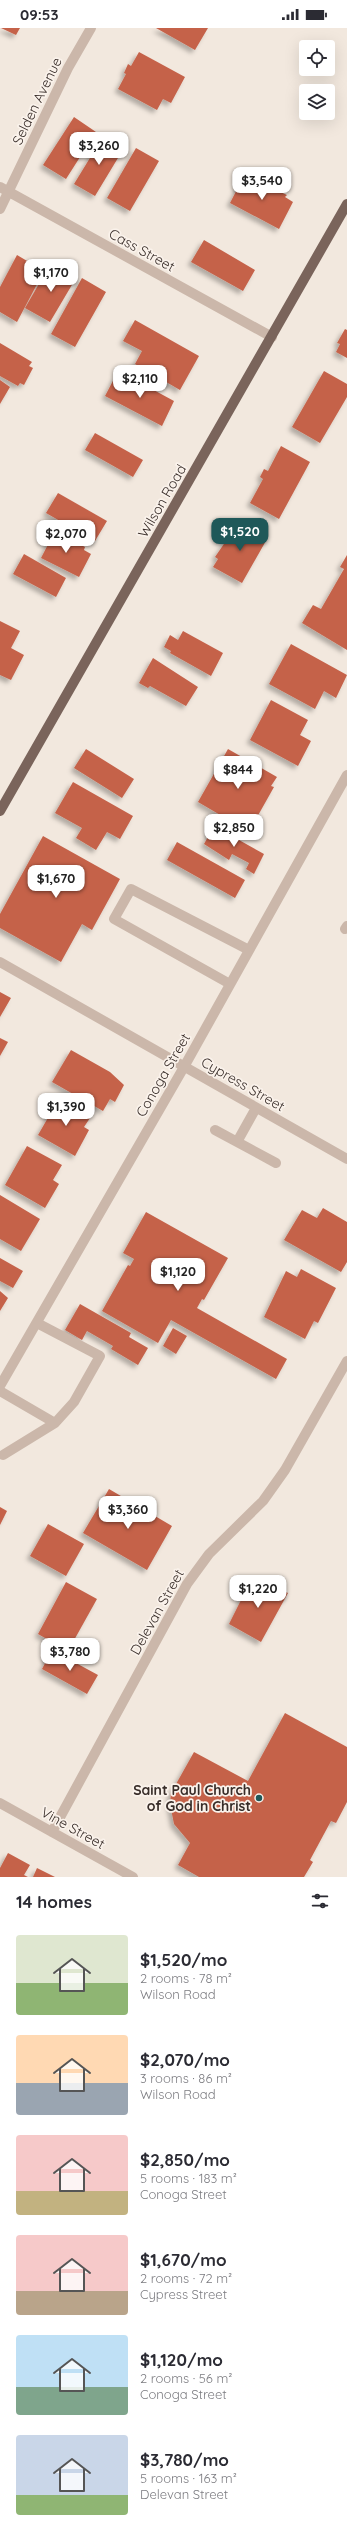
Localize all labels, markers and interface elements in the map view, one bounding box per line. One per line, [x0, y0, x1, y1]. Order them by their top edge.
text: 09:53 [20, 5, 59, 24]
map controls [299, 40, 335, 120]
button: locate [299, 40, 335, 76]
street label: Selden Avenue [8, 54, 66, 148]
button: layers [299, 84, 335, 120]
pin: $3,260 [66, 132, 132, 166]
text: $3,260 [79, 137, 119, 153]
pin: $3,540 [229, 167, 295, 201]
text: $3,540 [241, 172, 283, 188]
street label: Cass Street [106, 224, 178, 276]
pin: $1,170 [18, 259, 84, 293]
text: $1,170 [33, 264, 69, 280]
pin: $2,110 [107, 365, 173, 399]
text: $2,110 [122, 370, 158, 386]
street label: Wilson Road [134, 461, 190, 541]
pin: $1,520 [207, 518, 273, 552]
pin: $2,070 [33, 520, 99, 554]
text: $1,520 [220, 523, 260, 539]
text: $2,070 [45, 525, 87, 541]
pin: $844 [214, 756, 262, 790]
text: $844 [223, 761, 253, 777]
pin: $2,850 [201, 814, 267, 848]
text: $2,850 [213, 819, 255, 835]
pin: $1,670 [23, 865, 89, 899]
text: $1,670 [37, 870, 75, 886]
street label: Conoga Street [132, 1030, 194, 1120]
street label: Cypress Street [198, 1053, 288, 1115]
pin: $1,390 [33, 1093, 99, 1127]
text: $1,390 [47, 1098, 85, 1114]
pin: $1,120 [145, 1258, 211, 1292]
text: $1,120 [160, 1263, 196, 1279]
pin: $3,360 [95, 1496, 161, 1530]
text: $3,360 [108, 1501, 148, 1517]
street label: Delevan Street [126, 1566, 188, 1658]
pin: $1,220 [225, 1575, 291, 1609]
text: $1,220 [238, 1580, 278, 1596]
pin: $3,780 [37, 1638, 103, 1672]
text: $3,780 [50, 1643, 90, 1659]
place label: Saint Paul Church of God in Christ [133, 1781, 251, 1815]
marker: Saint Paul Church of God in Christ [254, 1793, 264, 1803]
street label: Vine Street [38, 1803, 108, 1853]
icon: filters [309, 1890, 331, 1912]
text: 14 homes [16, 1891, 92, 1912]
text: $1,520/mo [140, 1949, 227, 1970]
icon: home [48, 1951, 96, 1999]
text: 2 rooms · 78 m² [140, 1970, 232, 1986]
text: Wilson Road [140, 1986, 216, 2002]
text: $2,070/mo [140, 2049, 230, 2070]
icon: home [48, 2051, 96, 2099]
text: 3 rooms · 86 m² [140, 2070, 232, 2086]
text: Wilson Road [140, 2086, 216, 2102]
text: $2,850/mo [140, 2149, 230, 2170]
icon: home [48, 2151, 96, 2199]
text: 5 rooms · 183 m² [140, 2170, 237, 2186]
text: Conoga Street [140, 2186, 227, 2202]
text: $1,670/mo [140, 2249, 227, 2270]
icon: home [48, 2251, 96, 2299]
text: 2 rooms · 72 m² [140, 2270, 232, 2286]
text: Cypress Street [140, 2286, 227, 2302]
text: $1,120/mo [140, 2349, 223, 2370]
icon: home [48, 2351, 96, 2399]
text: 2 rooms · 56 m² [140, 2370, 232, 2386]
text: Conoga Street [140, 2386, 227, 2402]
text: $3,780/mo [140, 2449, 229, 2470]
icon: home [48, 2451, 96, 2499]
text: 5 rooms · 163 m² [140, 2470, 237, 2486]
text: Delevan Street [140, 2486, 228, 2502]

